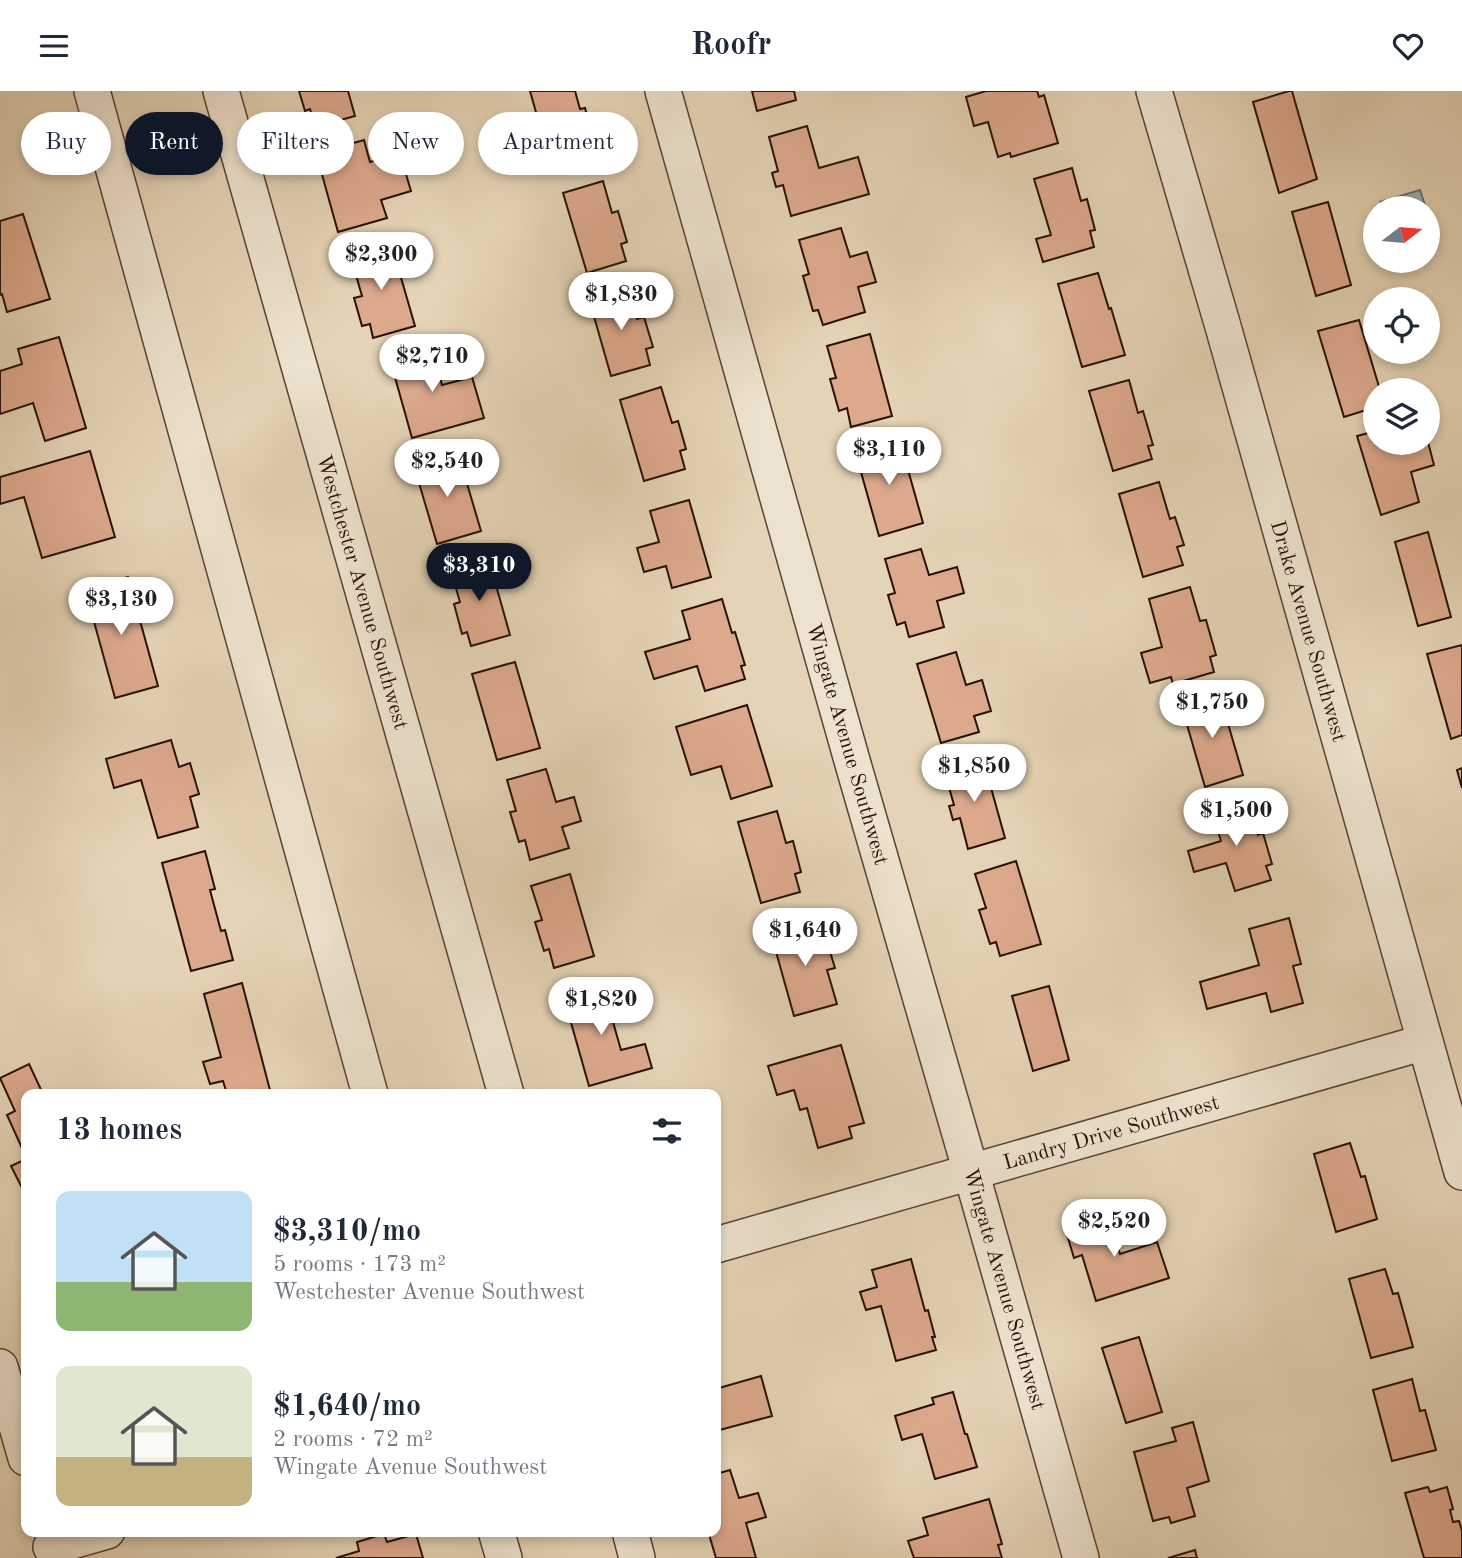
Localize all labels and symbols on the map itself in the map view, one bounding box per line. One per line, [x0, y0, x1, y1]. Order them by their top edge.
north arrow [1363, 196, 1440, 273]
pin: $2,300 [324, 233, 438, 292]
pin: $1,830 [564, 273, 678, 332]
pin: $2,710 [375, 335, 489, 394]
pin: $3,110 [832, 427, 946, 487]
pin: $2,540 [390, 439, 504, 499]
street label: Westchester Avenue Southwest [312, 453, 411, 732]
street label: Drake Avenue Southwest [1266, 518, 1349, 744]
pin: $3,310 [422, 543, 536, 603]
pin: $3,130 [64, 577, 178, 637]
street label: Wingate Avenue Southwest [802, 621, 891, 868]
pin: $1,750 [1155, 681, 1269, 740]
pin: $1,850 [917, 745, 1031, 804]
pin: $1,500 [1179, 789, 1293, 848]
pin: $1,640 [748, 909, 862, 968]
pin: $1,820 [544, 977, 658, 1037]
street label: Landry Drive Southwest [1001, 1093, 1222, 1174]
street label: Wingate Avenue Southwest [959, 1166, 1048, 1413]
pin: $2,520 [1057, 1199, 1171, 1259]

